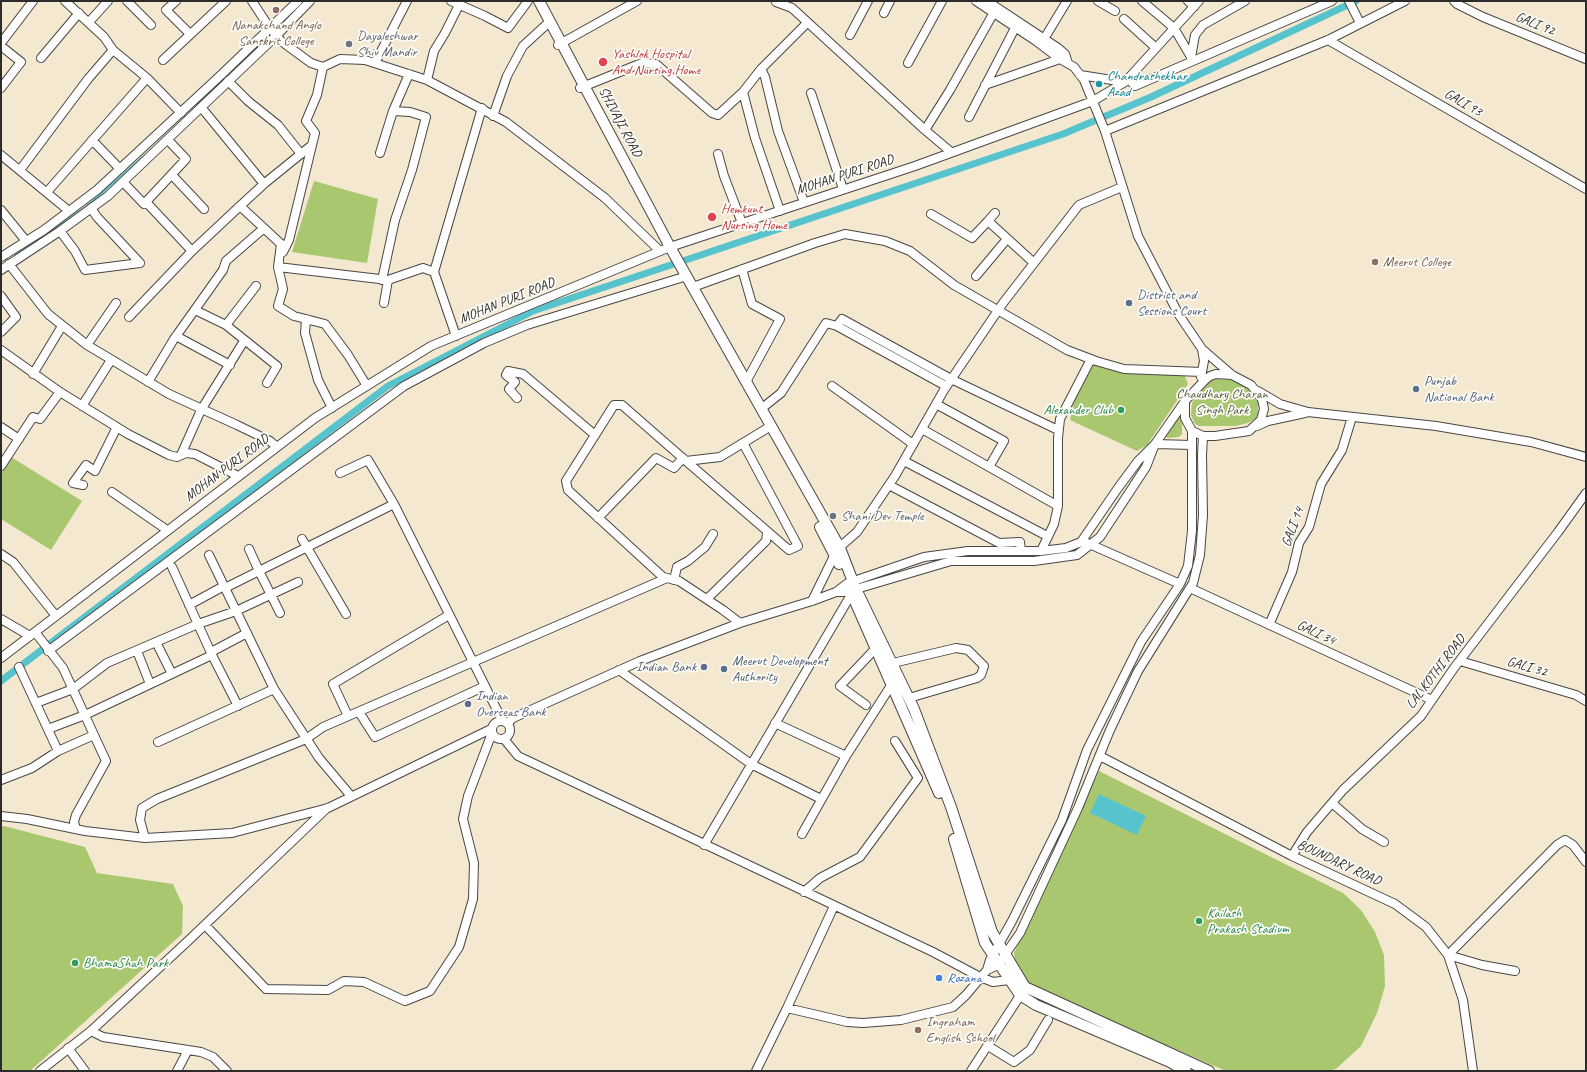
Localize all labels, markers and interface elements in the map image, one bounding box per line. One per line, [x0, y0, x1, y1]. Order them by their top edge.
marker: Nanakchand Anglo Sanskrit College [271, 5, 281, 15]
street label: GALI 92 [1513, 9, 1557, 39]
place label: Nanakchand Anglo Sanskrit College [231, 17, 321, 50]
place label: Dayaleshwar Shiv Mandir [357, 28, 418, 60]
marker: Dayaleshwar Shiv Mandir [344, 39, 354, 49]
place label: Yashlok Hospital And Nursing Home [612, 46, 700, 78]
marker: Yashlok Hospital And Nursing Home [597, 56, 609, 68]
place label: Chandrashekhar Azad [1107, 68, 1187, 100]
marker: Chandrashekhar Azad [1094, 79, 1104, 89]
street label: SHIVAJI ROAD [594, 84, 646, 160]
street label: GALI 93 [1441, 85, 1485, 121]
street label: MOHAN PURI ROAD [794, 151, 896, 199]
place label: Hemkunt Nursing Home [721, 201, 787, 234]
marker: Hemkunt Nursing Home [706, 211, 718, 223]
place label: Meerut College [1383, 254, 1451, 270]
marker: Meerut College [1370, 257, 1380, 267]
street label: MOHAN PURI ROAD [457, 274, 557, 328]
place label: District and Sessions Court [1137, 287, 1206, 320]
marker: District and Sessions Court [1124, 298, 1134, 308]
place label: Punjab National Bank [1424, 373, 1494, 406]
marker: Punjab National Bank [1411, 384, 1421, 394]
park label: Chaudhary Charan Singh Park [1176, 386, 1268, 418]
place label: Alexander Club [1044, 402, 1113, 418]
marker: Alexander Club [1116, 405, 1126, 415]
street label: MOHAN PURI ROAD [181, 431, 273, 505]
street label: GALI 14 [1278, 505, 1308, 549]
place label: Shani Dev Temple [841, 508, 924, 524]
marker: Shani Dev Temple [828, 511, 838, 521]
street label: GALI 34 [1294, 617, 1338, 649]
street label: LAL KOTHI ROAD [1403, 632, 1469, 712]
place label: Meerut Development Authority [732, 653, 827, 686]
street label: GALI 32 [1505, 653, 1549, 681]
place label: Indian Bank [636, 659, 696, 675]
marker: Indian Bank [699, 662, 709, 672]
marker: Meerut Development Authority [719, 664, 729, 674]
place label: Indian Overseas Bank [476, 688, 546, 720]
marker: Indian Overseas Bank [463, 699, 473, 709]
street label: BOUNDARY ROAD [1294, 836, 1384, 890]
place label: Kailash Prakash Stadium [1207, 905, 1289, 938]
marker: Kailash Prakash Stadium [1194, 916, 1204, 926]
place label: BhamaShah Park [83, 955, 168, 971]
marker: BhamaShah Park [70, 958, 80, 968]
place label: Rozana [947, 970, 981, 986]
marker: Rozana [934, 973, 944, 983]
place label: Ingraham English School [926, 1014, 994, 1046]
marker: Ingraham English School [913, 1025, 923, 1035]

